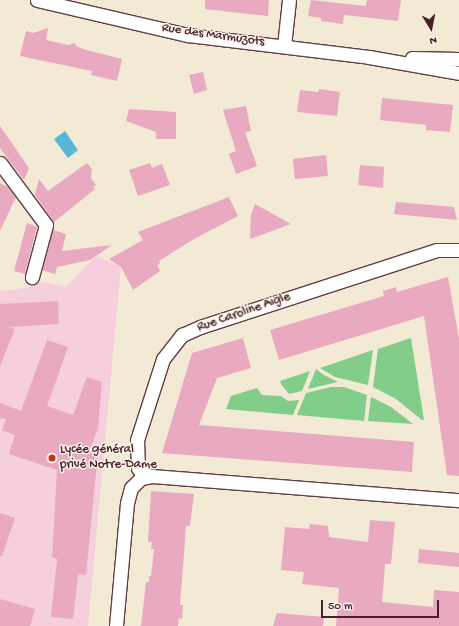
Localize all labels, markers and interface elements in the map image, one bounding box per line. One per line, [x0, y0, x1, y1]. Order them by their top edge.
north arrow [411, 8, 451, 48]
street label: Rue des Marmuzots [161, 21, 265, 51]
text: N [429, 33, 438, 46]
street label: Rue Caroline Aigle [195, 290, 293, 336]
place label: Lycée général privé Notre-Dame [60, 443, 157, 474]
marker: Lycée général privé Notre-Dame [47, 453, 57, 463]
scale bar [323, 592, 441, 618]
text: 50 m [328, 600, 353, 614]

